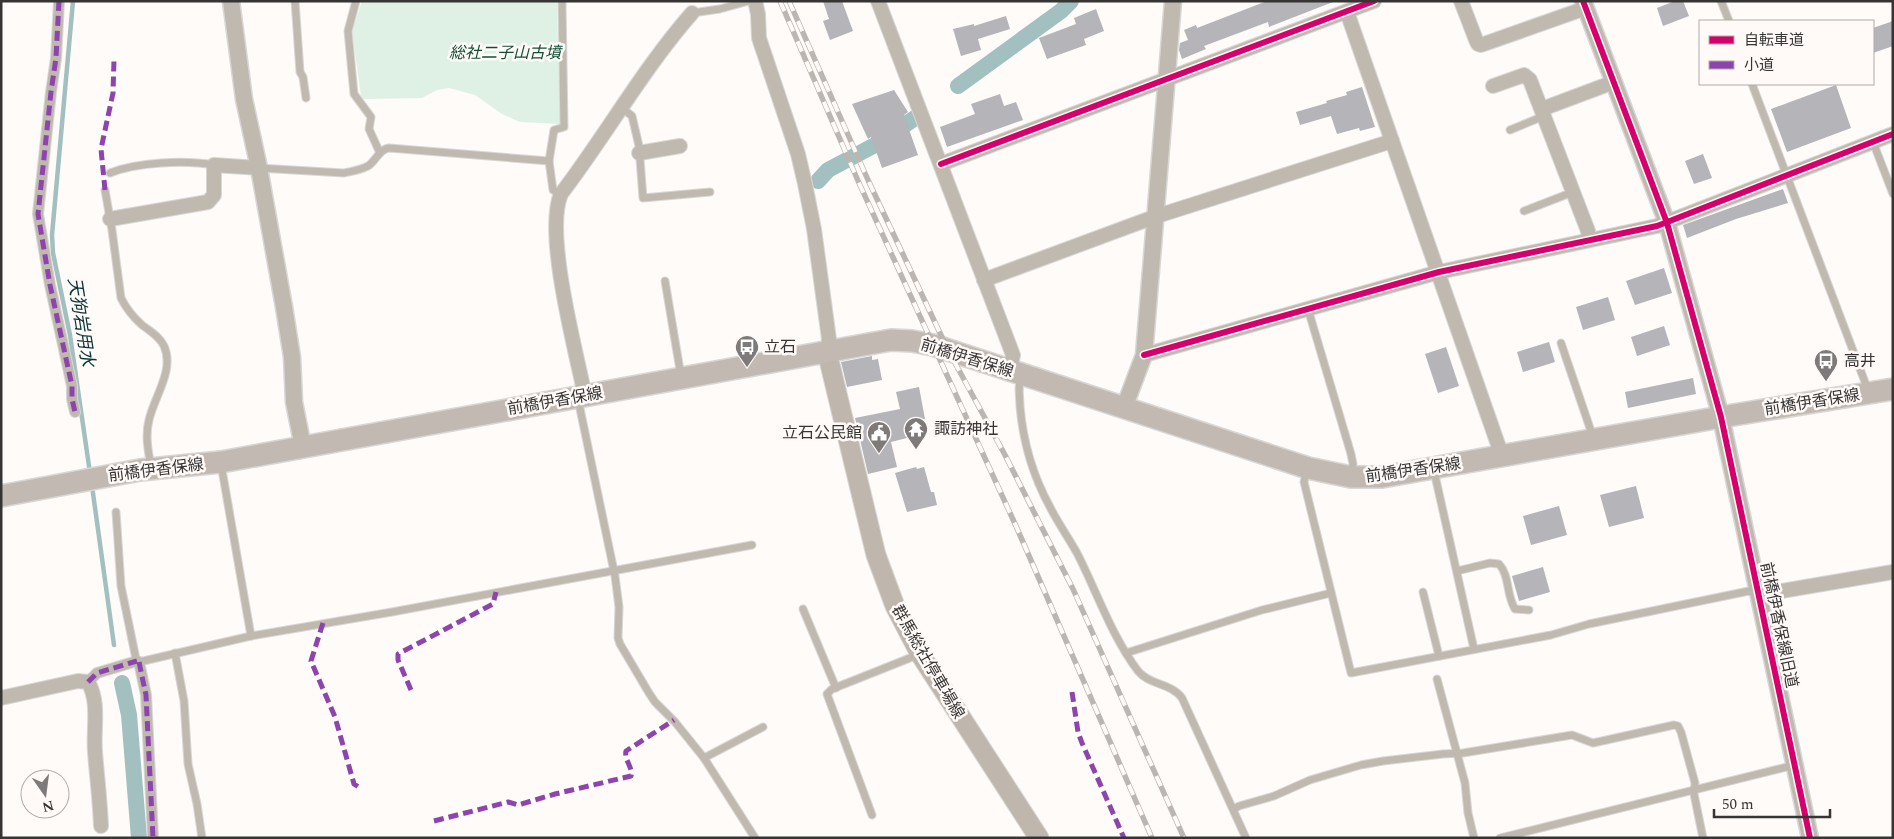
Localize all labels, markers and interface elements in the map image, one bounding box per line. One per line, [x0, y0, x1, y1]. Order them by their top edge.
legend [1699, 20, 1874, 85]
text: 自転車道 [1744, 29, 1804, 52]
park label: 総社二子山古墳 [449, 41, 563, 65]
text: 小道 [1744, 54, 1774, 77]
water label: 天狗岩用水 [61, 275, 102, 371]
street label: 前橋伊香保線 [918, 332, 1016, 384]
bus stop icon: 立石 [734, 334, 760, 368]
place label: 立石 [764, 335, 796, 359]
bus stop icon: 高井 [1813, 348, 1839, 382]
place label: 高井 [1844, 349, 1876, 373]
street label: 前橋伊香保線 [506, 381, 604, 421]
street label: 前橋伊香保線 [1763, 383, 1861, 421]
temple icon: 諏訪神社 [903, 416, 929, 450]
place label: 諏訪神社 [934, 417, 998, 441]
public building icon: 立石公民館 [866, 420, 892, 454]
place label: 立石公民館 [782, 421, 862, 445]
street label: 前橋伊香保線 [1364, 451, 1462, 489]
street label: 前橋伊香保線 [107, 452, 205, 488]
street label: 前橋伊香保線旧道 [1754, 560, 1804, 690]
street label: 群馬総社停車場線 [886, 601, 970, 723]
north arrow [20, 769, 70, 819]
scale bar [1714, 786, 1830, 818]
text: 50 m [1722, 793, 1754, 816]
text: N [40, 795, 56, 818]

